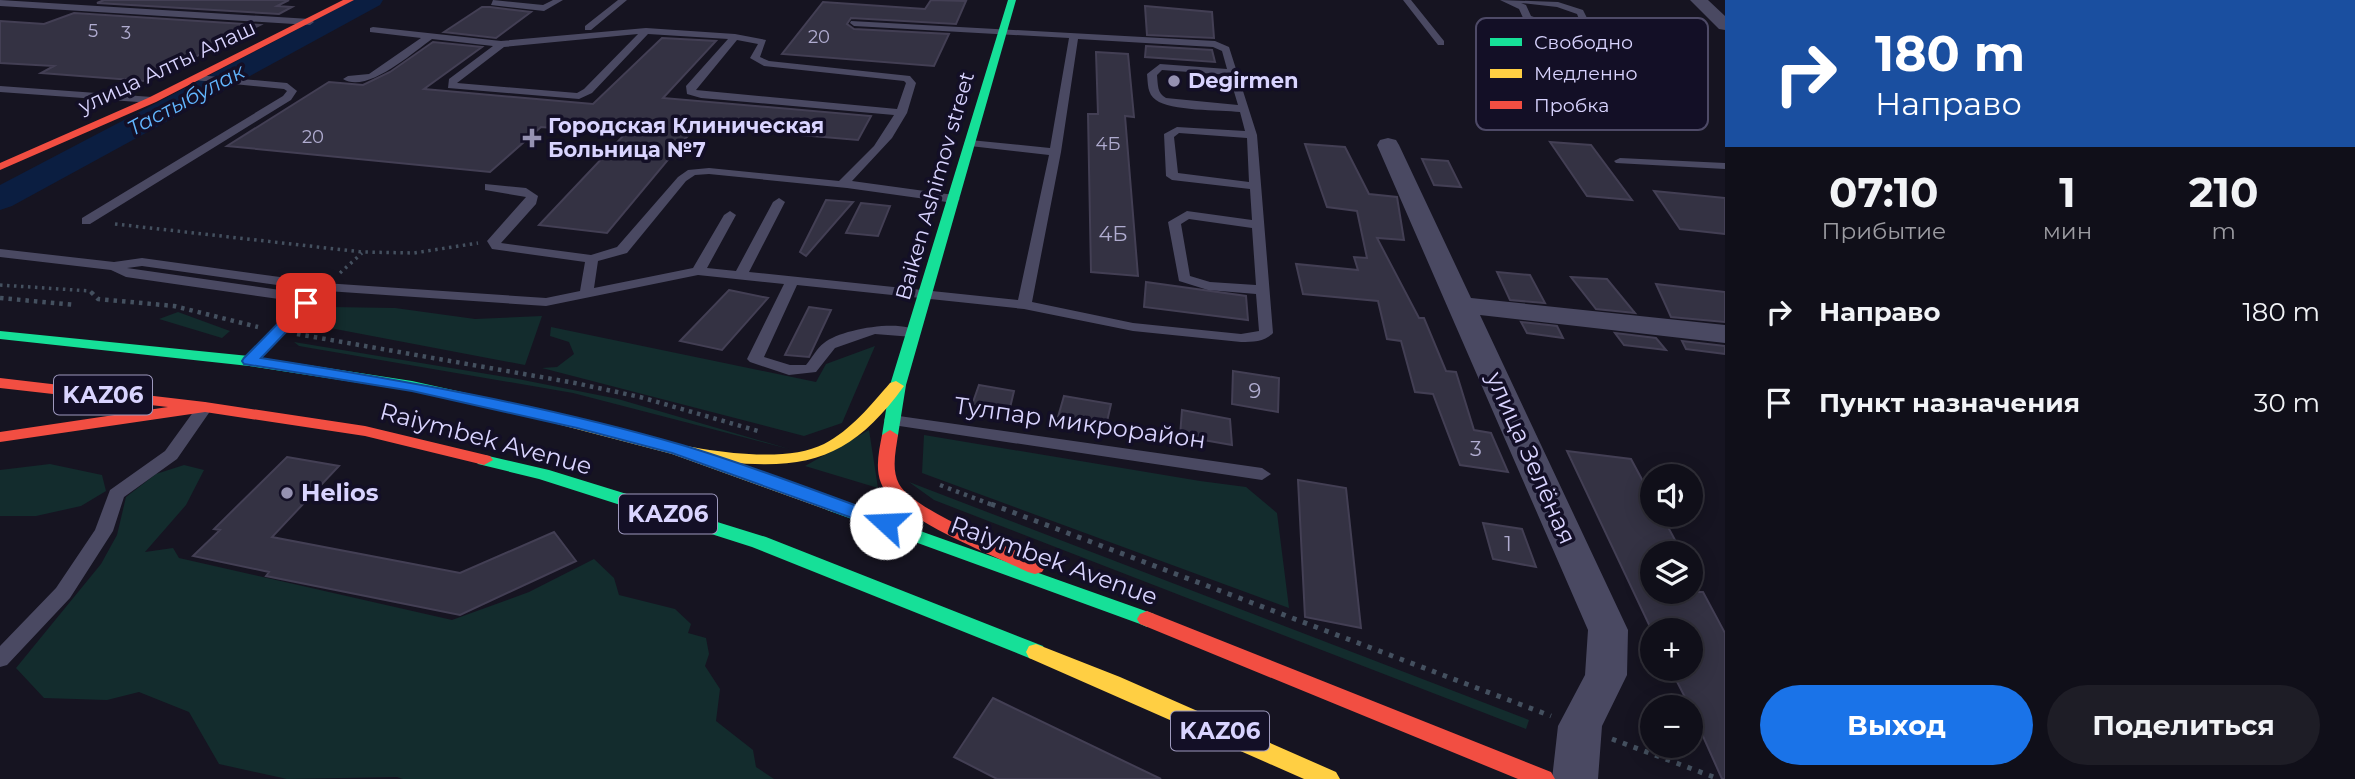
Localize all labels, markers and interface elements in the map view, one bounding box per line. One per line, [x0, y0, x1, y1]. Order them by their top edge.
street label: улица Алты Алаш [73, 15, 259, 119]
legend [1476, 18, 1708, 130]
house number: 5 [88, 20, 98, 42]
house number: 3 [121, 22, 131, 44]
text: 180 m [1875, 24, 2025, 83]
house number: 20 [808, 26, 830, 48]
icon: right [1760, 28, 1851, 119]
text: Свободно [1534, 31, 1633, 54]
water label: Тастыбулак [123, 58, 249, 141]
text: Медленно [1534, 62, 1638, 85]
place label: Degirmen [1188, 68, 1298, 93]
street label: Baiken Ashimov street [890, 69, 979, 303]
marker: Degirmen [1166, 73, 1182, 89]
text: Направо [1875, 84, 2022, 123]
text: Пробка [1534, 94, 1609, 117]
place label: Городская Клиническая Больница №7 [548, 113, 824, 162]
house number: 20 [302, 126, 324, 148]
marker: Городская Клиническая Больница №7 [522, 128, 542, 148]
house number: 4Б [1096, 133, 1120, 155]
text: 07:10 [1829, 166, 1939, 218]
text: 1 [2059, 166, 2076, 218]
text: 210 [2189, 166, 2258, 218]
text: Прибытие [1821, 217, 1946, 245]
text: мин [2043, 217, 2092, 245]
text: m [2211, 217, 2236, 245]
house number: 4Б [1098, 221, 1128, 246]
pin [276, 273, 336, 333]
icon: arrive [287, 284, 325, 322]
icon: right [1760, 293, 1798, 331]
text: Направо [1819, 296, 1940, 328]
text: 180 m [2242, 296, 2320, 328]
street label: улица Зелёная [1480, 366, 1582, 548]
road number: KАZ06 [54, 376, 152, 414]
house number: 9 [1249, 378, 1261, 403]
icon: arrive [1760, 384, 1798, 422]
text: Пункт назначения [1819, 387, 2080, 419]
text: 30 m [2254, 387, 2320, 419]
street label: Тулпар микрорайон [952, 390, 1208, 455]
street label: Raiymbek Avenue [377, 396, 595, 481]
house number: 3 [1470, 436, 1482, 461]
map controls [1640, 464, 1703, 758]
button: sound [1640, 464, 1703, 527]
place label: Helios [301, 478, 379, 507]
marker: Helios [279, 485, 295, 501]
position arrow [849, 486, 923, 560]
road number: KАZ06 [619, 494, 717, 534]
street label: Raiymbek Avenue [947, 510, 1162, 611]
house number: 1 [1504, 531, 1512, 556]
button: layers [1640, 541, 1703, 604]
button: + [1640, 618, 1703, 681]
button: Выход [1760, 685, 2033, 765]
button: Поделиться [2047, 685, 2320, 765]
button: − [1640, 695, 1703, 758]
road number: KАZ06 [1171, 712, 1269, 750]

